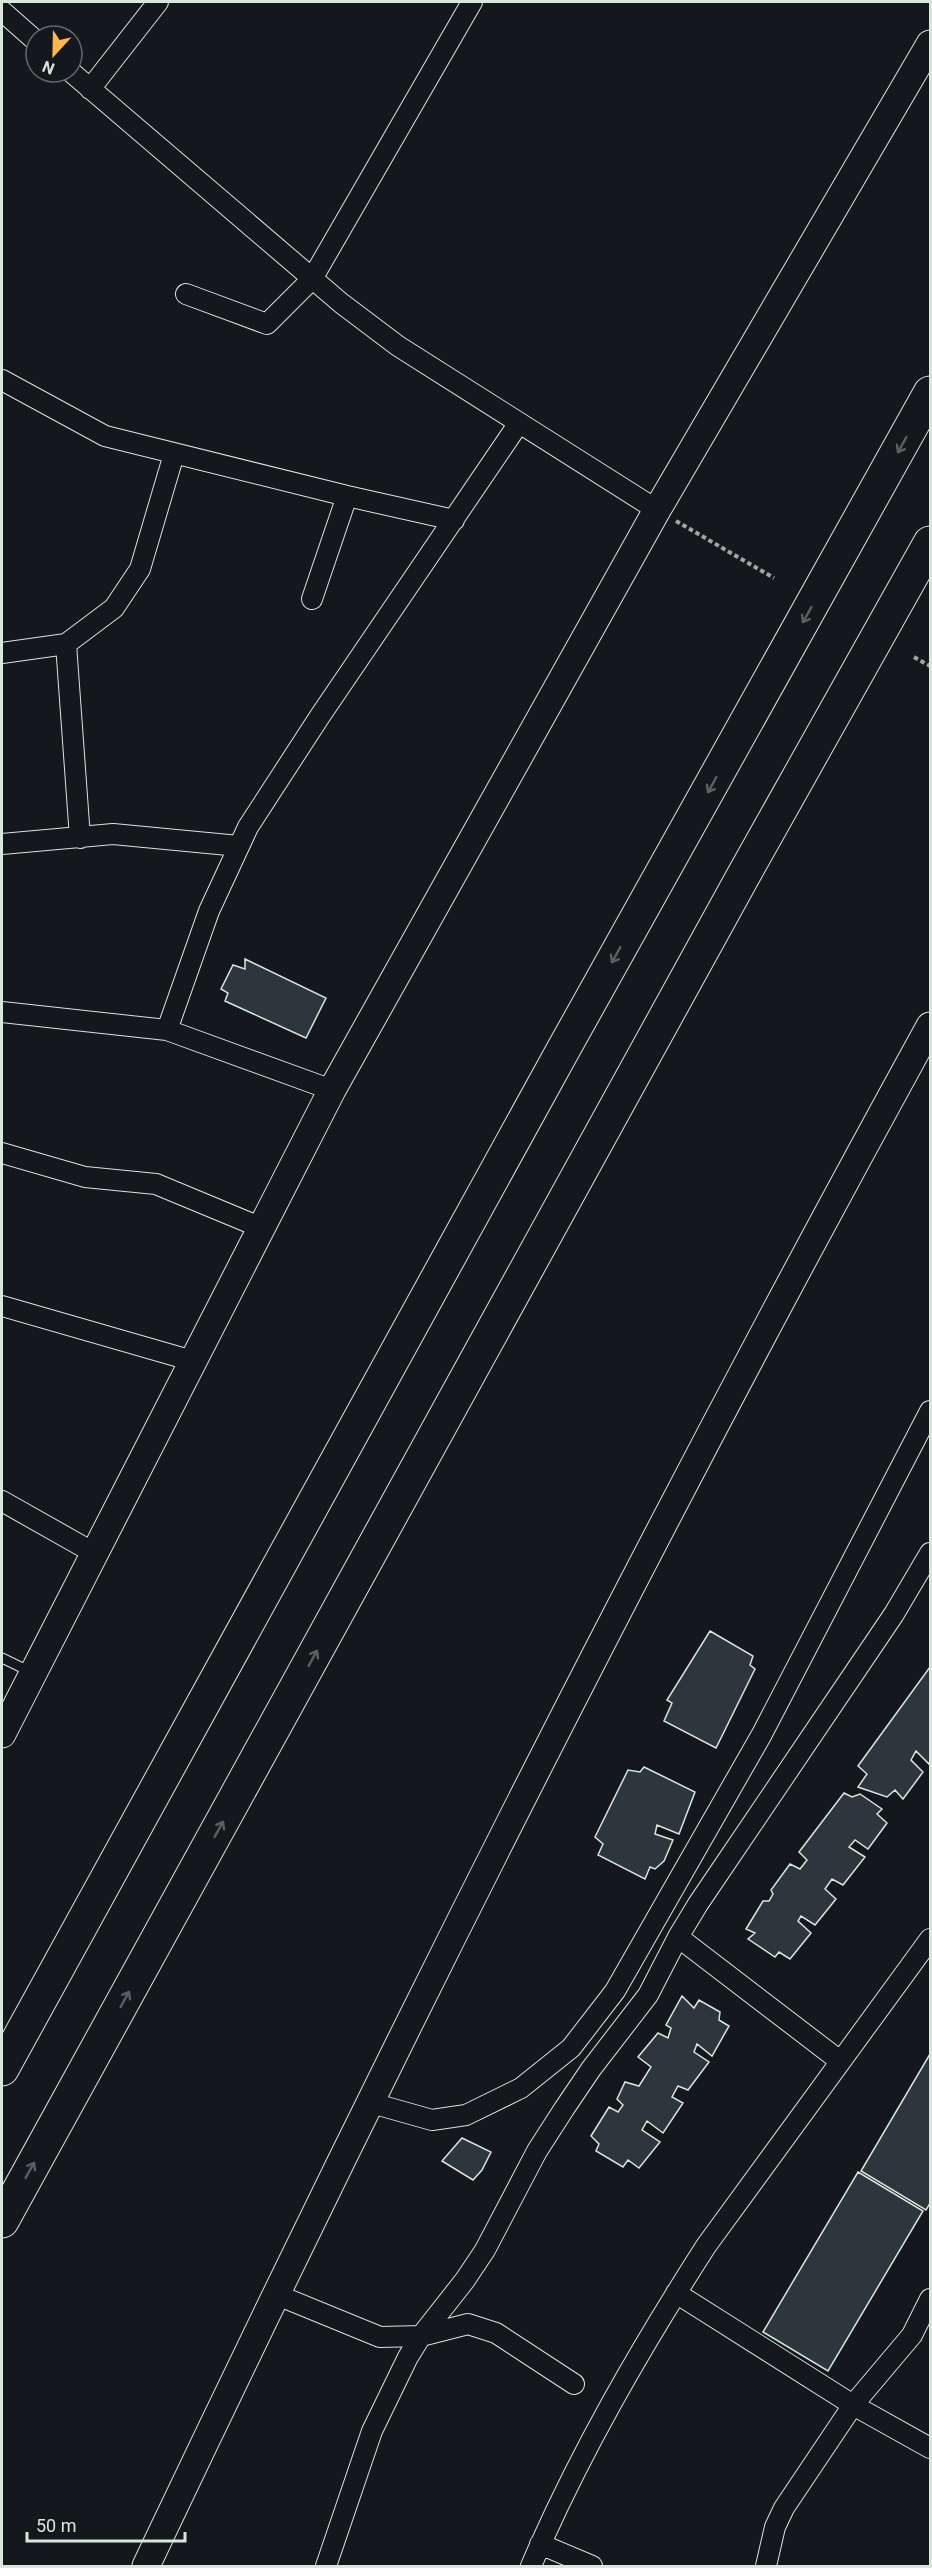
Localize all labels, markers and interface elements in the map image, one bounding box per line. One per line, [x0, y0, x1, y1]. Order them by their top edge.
north arrow [24, 24, 84, 84]
text: N [40, 57, 57, 78]
one-way arrow [896, 435, 907, 453]
one-way arrow [801, 606, 813, 623]
one-way arrow [706, 776, 718, 793]
one-way arrow [610, 946, 622, 963]
one-way arrow [307, 1650, 319, 1667]
one-way arrow [214, 1820, 225, 1838]
one-way arrow [119, 1991, 131, 2008]
one-way arrow [24, 2162, 36, 2179]
scale bar [27, 2505, 184, 2543]
text: 50 m [36, 2515, 76, 2536]

